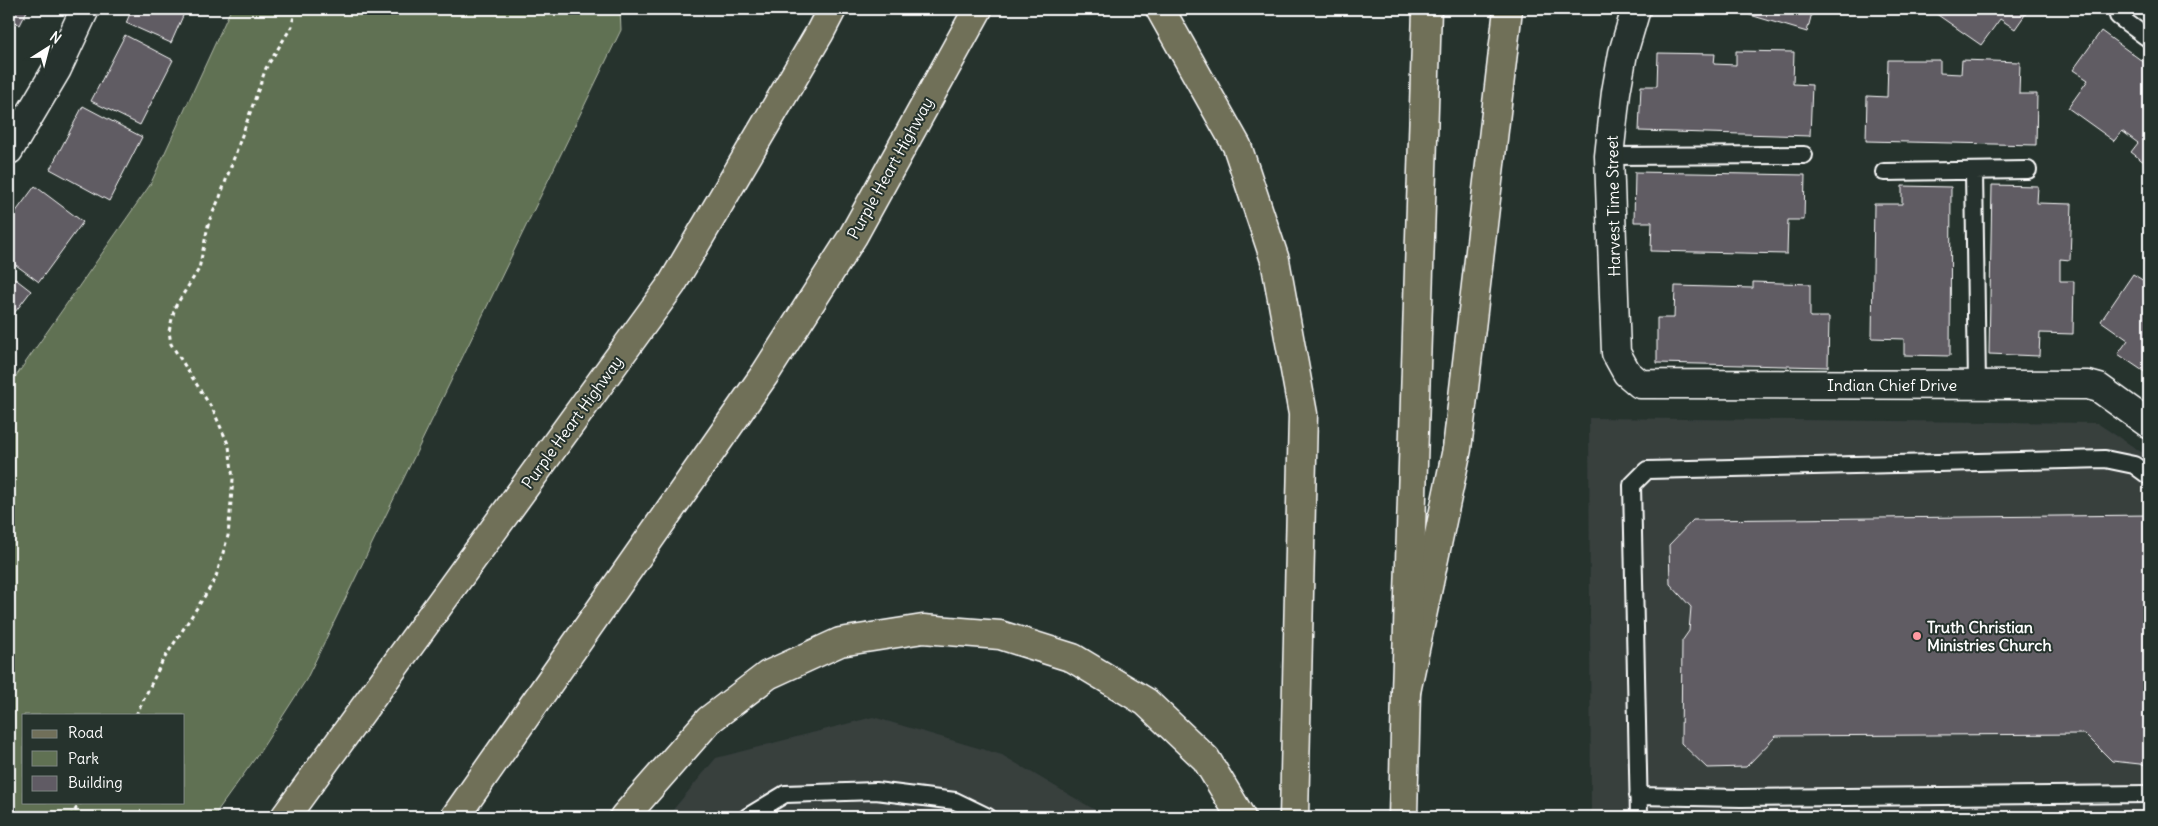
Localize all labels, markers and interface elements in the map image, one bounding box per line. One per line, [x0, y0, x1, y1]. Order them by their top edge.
north arrow [22, 22, 72, 72]
text: N [46, 27, 65, 48]
street label: Purple Heart Highway [843, 93, 937, 243]
street label: Harvest Time Street [1602, 135, 1624, 277]
street label: Purple Heart Highway [517, 352, 627, 492]
street label: Indian Chief Drive [1827, 375, 1957, 395]
place label: Truth Christian Ministries Church [1927, 617, 2052, 655]
marker: Truth Christian Ministries Church [1911, 630, 1923, 642]
legend [22, 714, 185, 804]
text: Road [68, 723, 103, 742]
text: Park [68, 749, 99, 768]
text: Building [68, 773, 123, 792]

